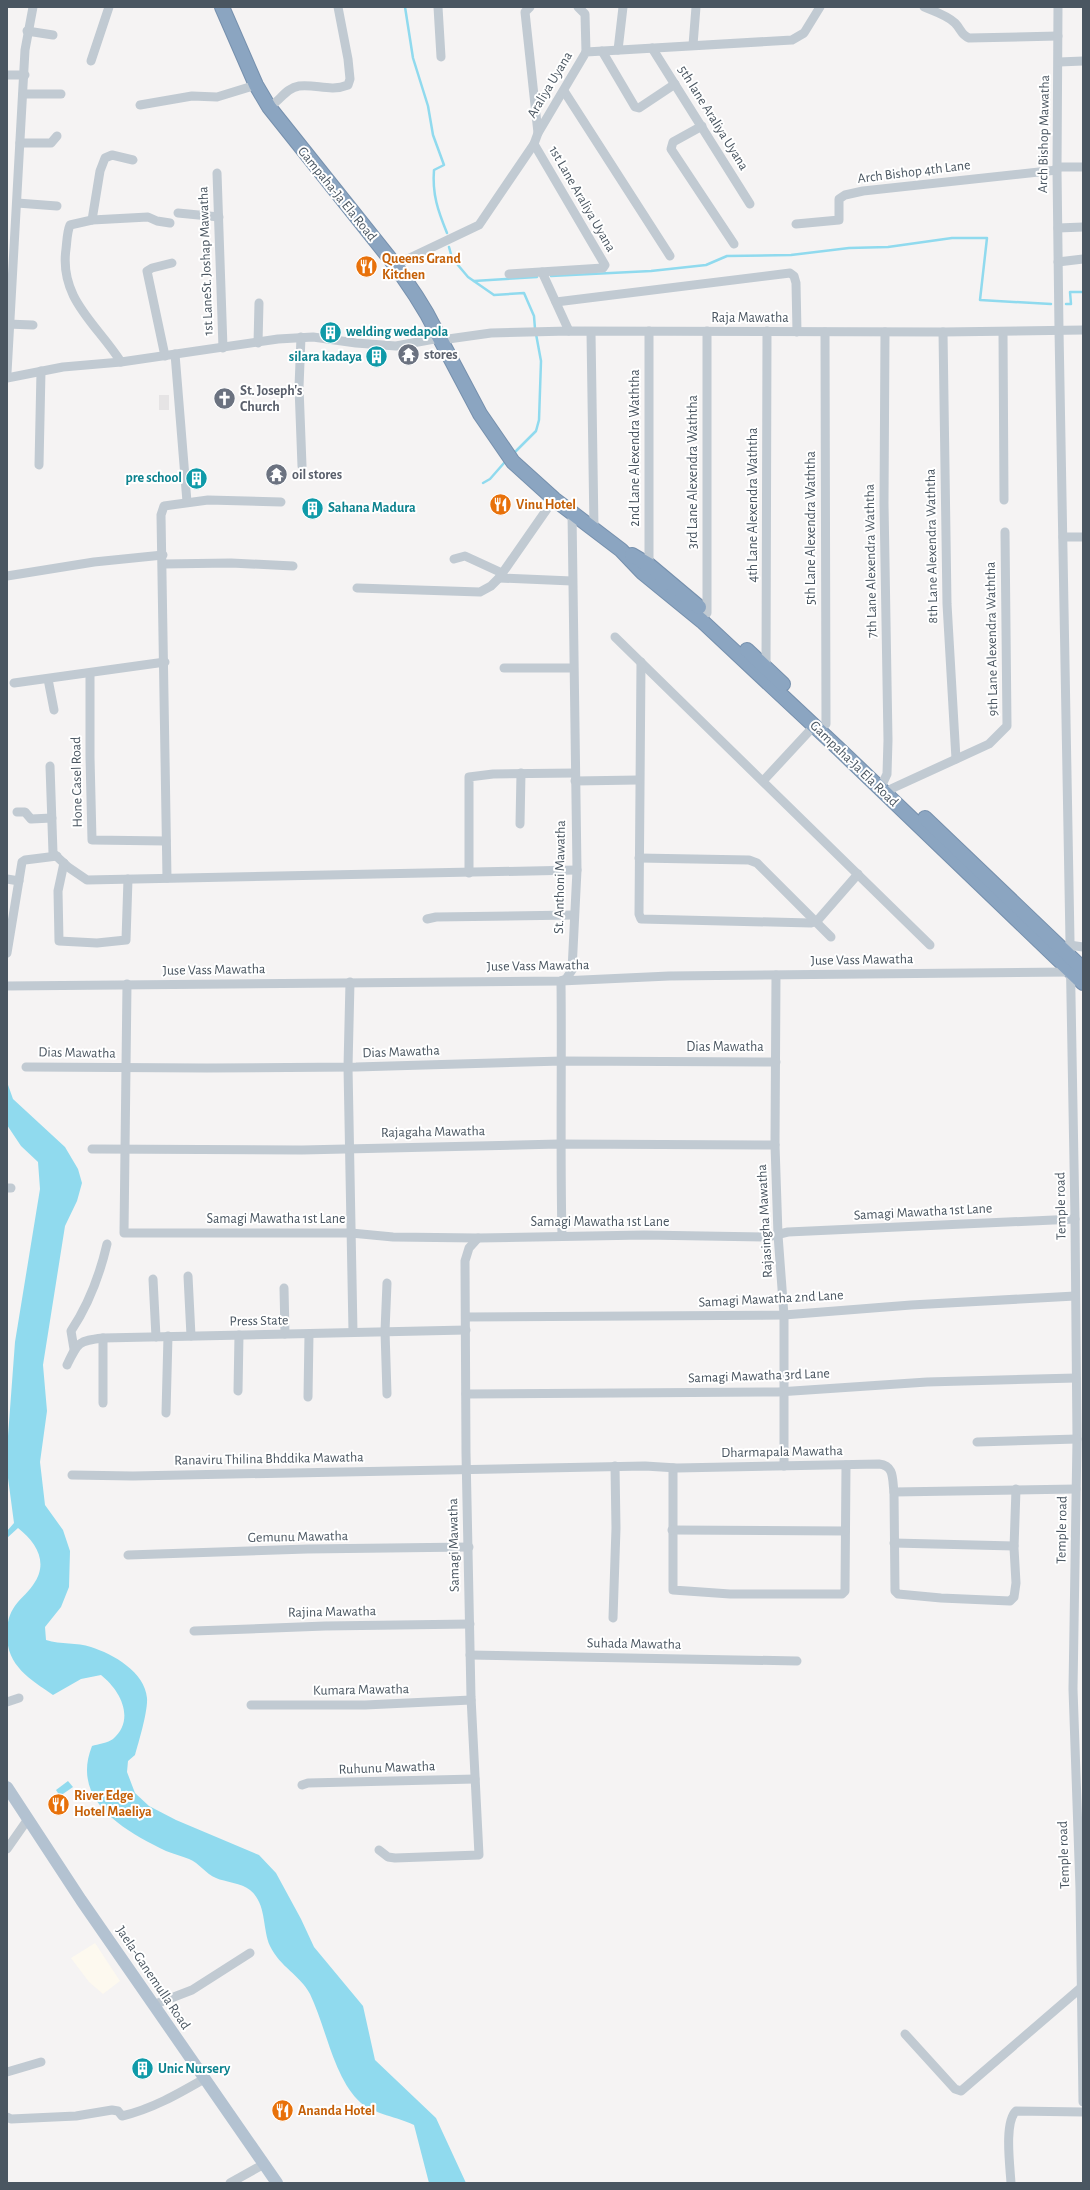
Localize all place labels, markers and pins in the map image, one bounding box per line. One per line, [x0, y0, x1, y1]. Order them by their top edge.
place label: Queens Grand Kitchen [382, 252, 461, 282]
restaurant icon: Queens Grand Kitchen [353, 254, 379, 280]
building icon: welding wedapola [318, 319, 344, 345]
place label: welding wedapola [346, 325, 449, 339]
temple icon: stores [396, 342, 422, 368]
building icon: silara kadaya [364, 344, 390, 370]
place label: stores [424, 348, 458, 362]
place label: silara kadaya [289, 350, 362, 364]
place label: St. Joseph's Church [240, 384, 302, 414]
church icon: St. Joseph's Church [211, 386, 237, 412]
temple icon: oil stores [263, 462, 289, 488]
building icon: pre school [184, 465, 210, 491]
place label: oil stores [292, 468, 342, 482]
place label: pre school [126, 471, 182, 485]
restaurant icon: Vinu Hotel [487, 492, 513, 518]
building icon: Sahana Madura [300, 495, 326, 521]
place label: Vinu Hotel [516, 498, 576, 512]
place label: Sahana Madura [328, 501, 416, 515]
place label: River Edge Hotel Maeliya [74, 1789, 152, 1819]
restaurant icon: River Edge Hotel Maeliya [45, 1791, 71, 1817]
building icon: Unic Nursery [130, 2056, 156, 2082]
place label: Unic Nursery [158, 2062, 231, 2076]
restaurant icon: Ananda Hotel [269, 2098, 295, 2124]
place label: Ananda Hotel [298, 2104, 375, 2118]

